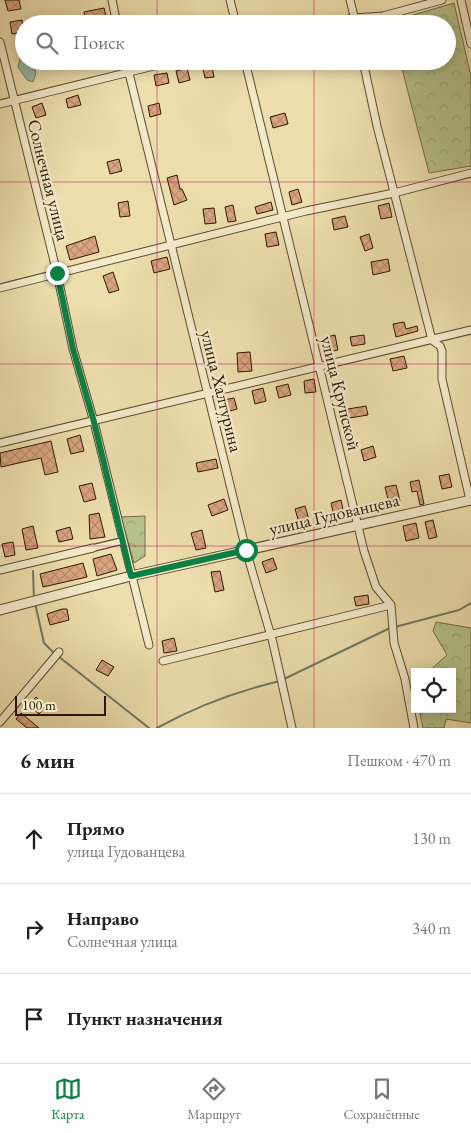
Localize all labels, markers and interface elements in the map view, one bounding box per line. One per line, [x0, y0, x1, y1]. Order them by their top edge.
search box [15, 15, 456, 70]
icon: search [33, 29, 61, 57]
text: Поиск [73, 30, 125, 55]
street label: Солнечная улица [23, 117, 75, 244]
route end [46, 262, 69, 285]
street label: улица Халтурина [196, 328, 248, 455]
street label: улица Крупской [316, 333, 366, 453]
street label: улица Гудованцева [267, 488, 402, 540]
route start [235, 539, 258, 562]
map controls [411, 668, 456, 713]
button: locate [411, 668, 456, 713]
scale bar [15, 693, 106, 716]
text: 100 m [22, 696, 56, 714]
text: 6 мин [20, 747, 75, 774]
text: Пешком · 470 m [347, 750, 451, 771]
text: Прямо [67, 816, 125, 841]
icon: ahead [20, 825, 48, 853]
text: 130 m [412, 828, 451, 849]
text: улица Гудованцева [67, 841, 185, 862]
text: Направо [67, 906, 139, 931]
icon: right [20, 915, 48, 943]
text: 340 m [412, 918, 451, 939]
text: Солнечная улица [67, 931, 178, 952]
icon: arrive [20, 1005, 48, 1033]
text: Пункт назначения [67, 1006, 223, 1031]
tab: Карта [51, 1075, 85, 1123]
tab: Маршрут [187, 1075, 241, 1123]
tab: Сохранённые [343, 1075, 420, 1123]

